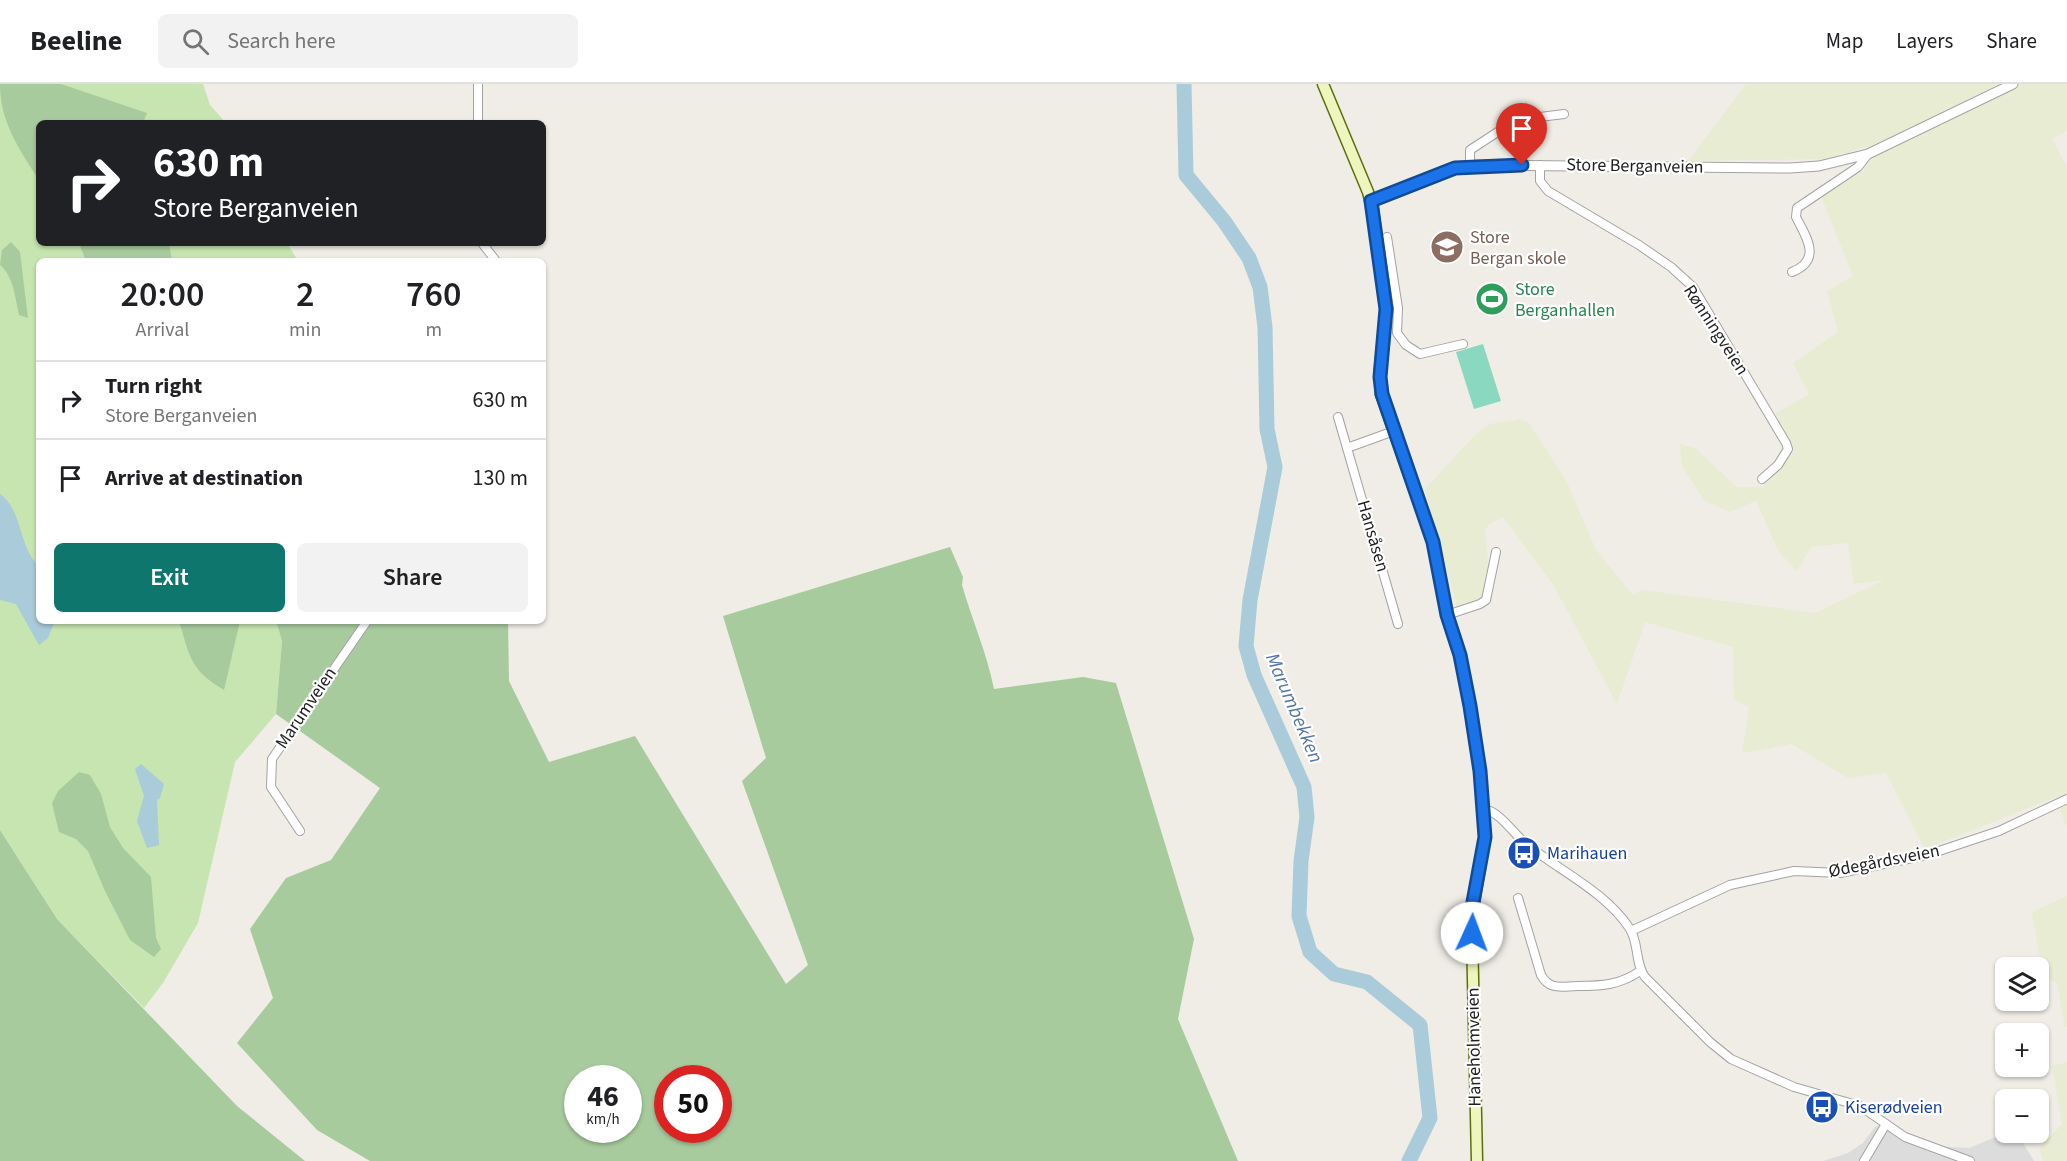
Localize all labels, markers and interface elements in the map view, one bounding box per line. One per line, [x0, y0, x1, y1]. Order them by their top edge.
search box [158, 14, 578, 68]
text: Beeline [30, 21, 122, 61]
icon: search [179, 25, 212, 58]
text: Search here [227, 25, 336, 57]
text: Map [1826, 26, 1863, 56]
text: Layers [1896, 26, 1953, 56]
text: Share [1986, 26, 2037, 56]
pin [1496, 103, 1547, 165]
icon: arrive [1505, 112, 1538, 145]
text: 630 m [153, 133, 264, 193]
icon: right [54, 144, 132, 222]
street label: Store Berganveien [1566, 152, 1704, 180]
text: Store Berganveien [153, 189, 359, 228]
place label: Store Bergan skole [1470, 225, 1566, 271]
school or university icon: Store Bergan skole [1429, 229, 1465, 265]
text: 20:00 [121, 269, 204, 320]
text: 2 [296, 269, 314, 320]
text: 760 [406, 269, 461, 320]
place label: Store Berganhallen [1515, 277, 1615, 323]
street label: Rønningveien [1677, 280, 1755, 380]
sports icon: Store Berganhallen [1474, 281, 1510, 317]
text: Arrival [136, 316, 189, 344]
text: min [289, 316, 321, 344]
text: m [425, 316, 442, 344]
text: Turn right [105, 370, 202, 402]
icon: right [54, 384, 87, 417]
text: 630 m [473, 384, 528, 416]
text: Store Berganveien [105, 402, 257, 430]
icon: arrive [54, 462, 87, 495]
text: Arrive at destination [105, 462, 303, 494]
text: 130 m [473, 462, 528, 494]
street label: Hansåsen [1351, 497, 1395, 575]
button: Exit [54, 543, 285, 612]
button: Share [297, 543, 528, 612]
water label: Marumbekken [1258, 649, 1330, 767]
street label: Marumveien [269, 662, 343, 754]
bus stop icon: Marihauen [1506, 835, 1542, 871]
street label: Ødegårdsveien [1826, 838, 1942, 884]
place label: Marihauen [1547, 841, 1627, 866]
position arrow [1440, 901, 1504, 965]
map controls [1995, 957, 2049, 1143]
button: layers [1995, 957, 2049, 1011]
street label: Haneholmveien [1460, 987, 1488, 1107]
button: + [1995, 1023, 2049, 1077]
speed limit sign: 50 [654, 1065, 732, 1143]
text: 46 [587, 1075, 619, 1118]
bus stop icon: Kiserødveien [1804, 1089, 1840, 1125]
button: − [1995, 1089, 2049, 1143]
place label: Kiserødveien [1845, 1095, 1943, 1120]
text: km/h [586, 1109, 620, 1130]

